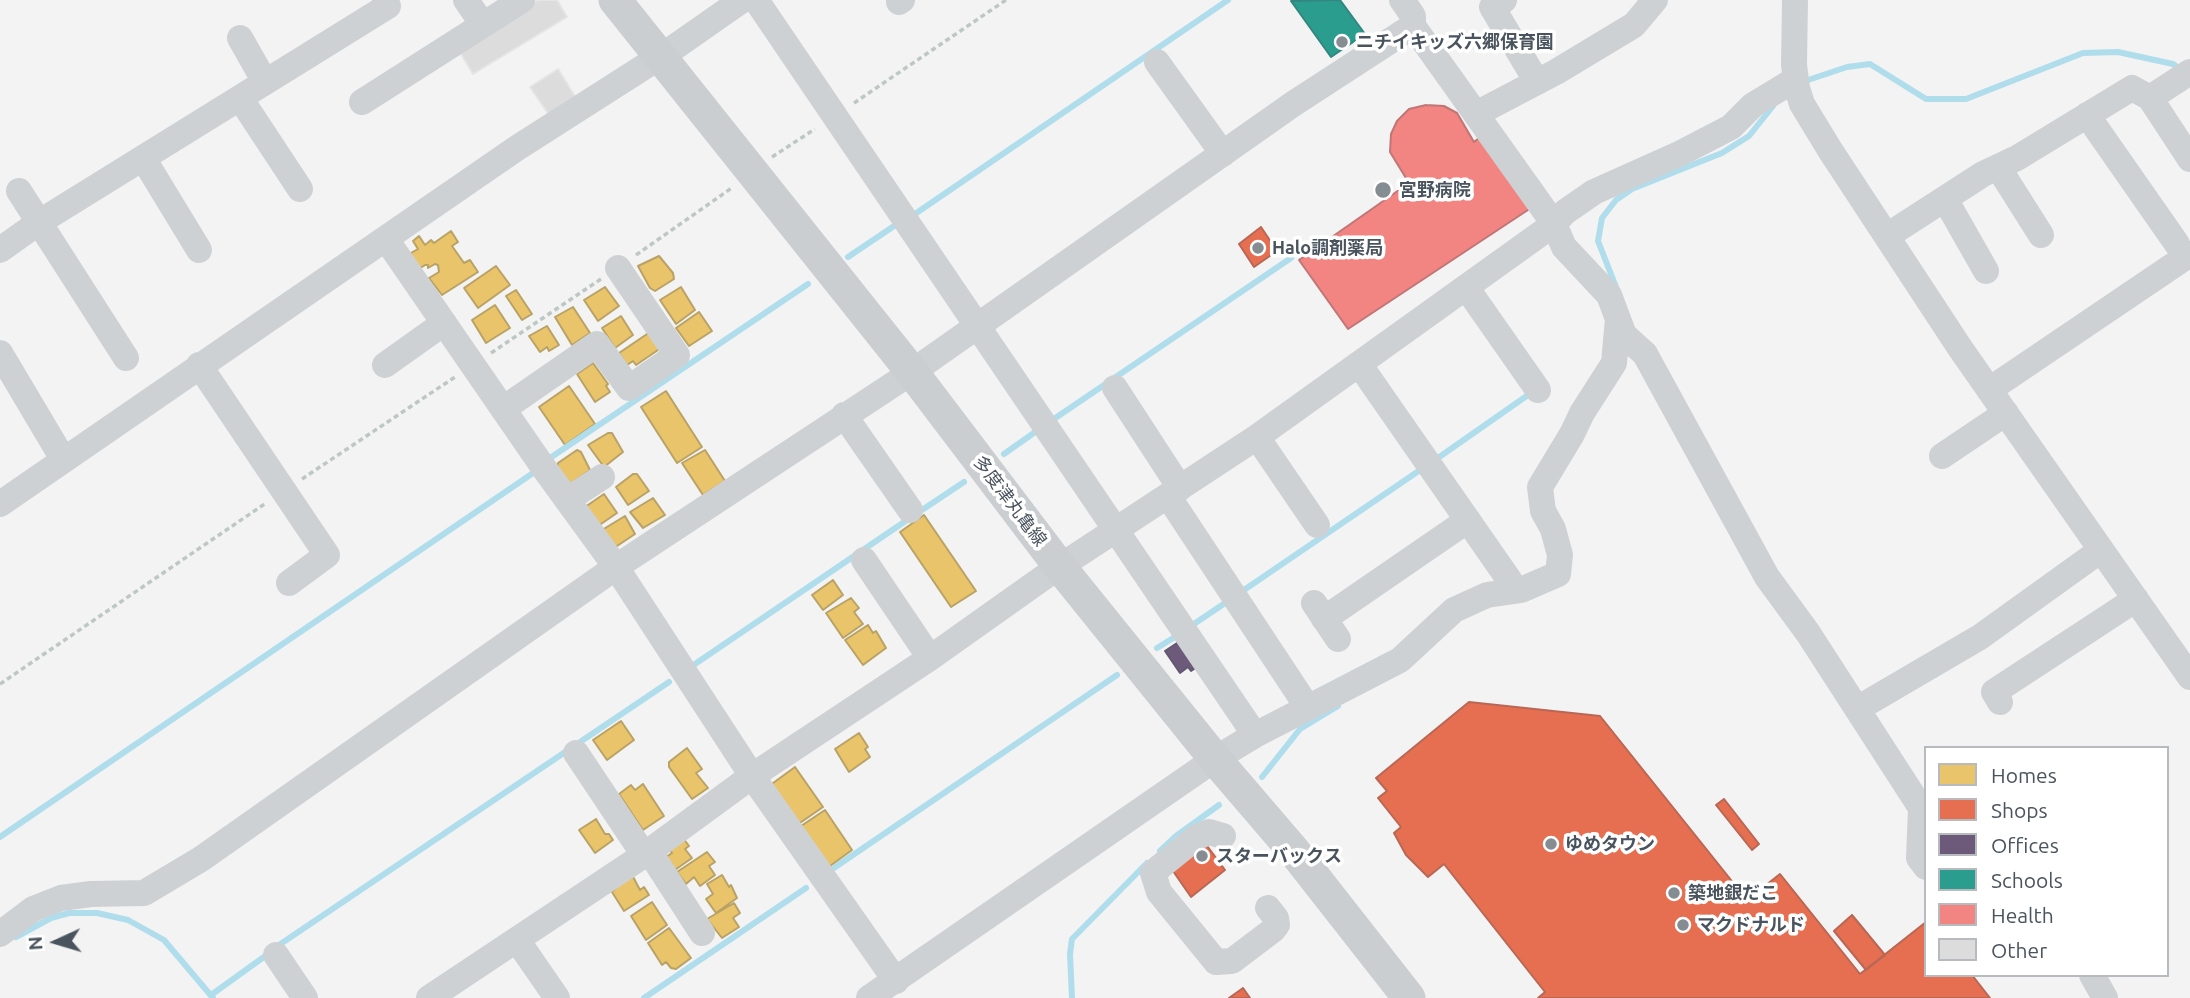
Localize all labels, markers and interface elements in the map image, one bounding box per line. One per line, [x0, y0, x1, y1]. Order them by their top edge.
place label: ニチイキッズ六郷保育園 [1356, 31, 1554, 53]
marker: ニチイキッズ六郷保育園 [1334, 34, 1350, 50]
place label: 宮野病院 [1399, 179, 1471, 201]
marker: 宮野病院 [1373, 180, 1393, 200]
place label: Halo調剤薬局 [1272, 237, 1383, 259]
marker: Halo調剤薬局 [1250, 240, 1266, 256]
street label: 多度津丸亀線 [969, 451, 1051, 551]
legend [1924, 746, 2169, 977]
text: Homes [1991, 763, 2057, 787]
text: Shops [1991, 798, 2048, 822]
place label: ゆめタウン [1565, 833, 1655, 855]
text: Offices [1991, 833, 2059, 857]
marker: ゆめタウン [1543, 836, 1559, 852]
place label: スターバックス [1216, 845, 1342, 867]
marker: スターバックス [1194, 848, 1210, 864]
text: Schools [1991, 868, 2063, 892]
place label: 築地銀だこ [1688, 882, 1778, 904]
marker: 築地銀だこ [1666, 885, 1682, 901]
text: Health [1991, 903, 2054, 927]
north arrow [21, 907, 91, 977]
place label: マクドナルド [1697, 914, 1805, 936]
marker: マクドナルド [1675, 917, 1691, 933]
text: N [24, 936, 47, 951]
text: Other [1991, 938, 2047, 962]

